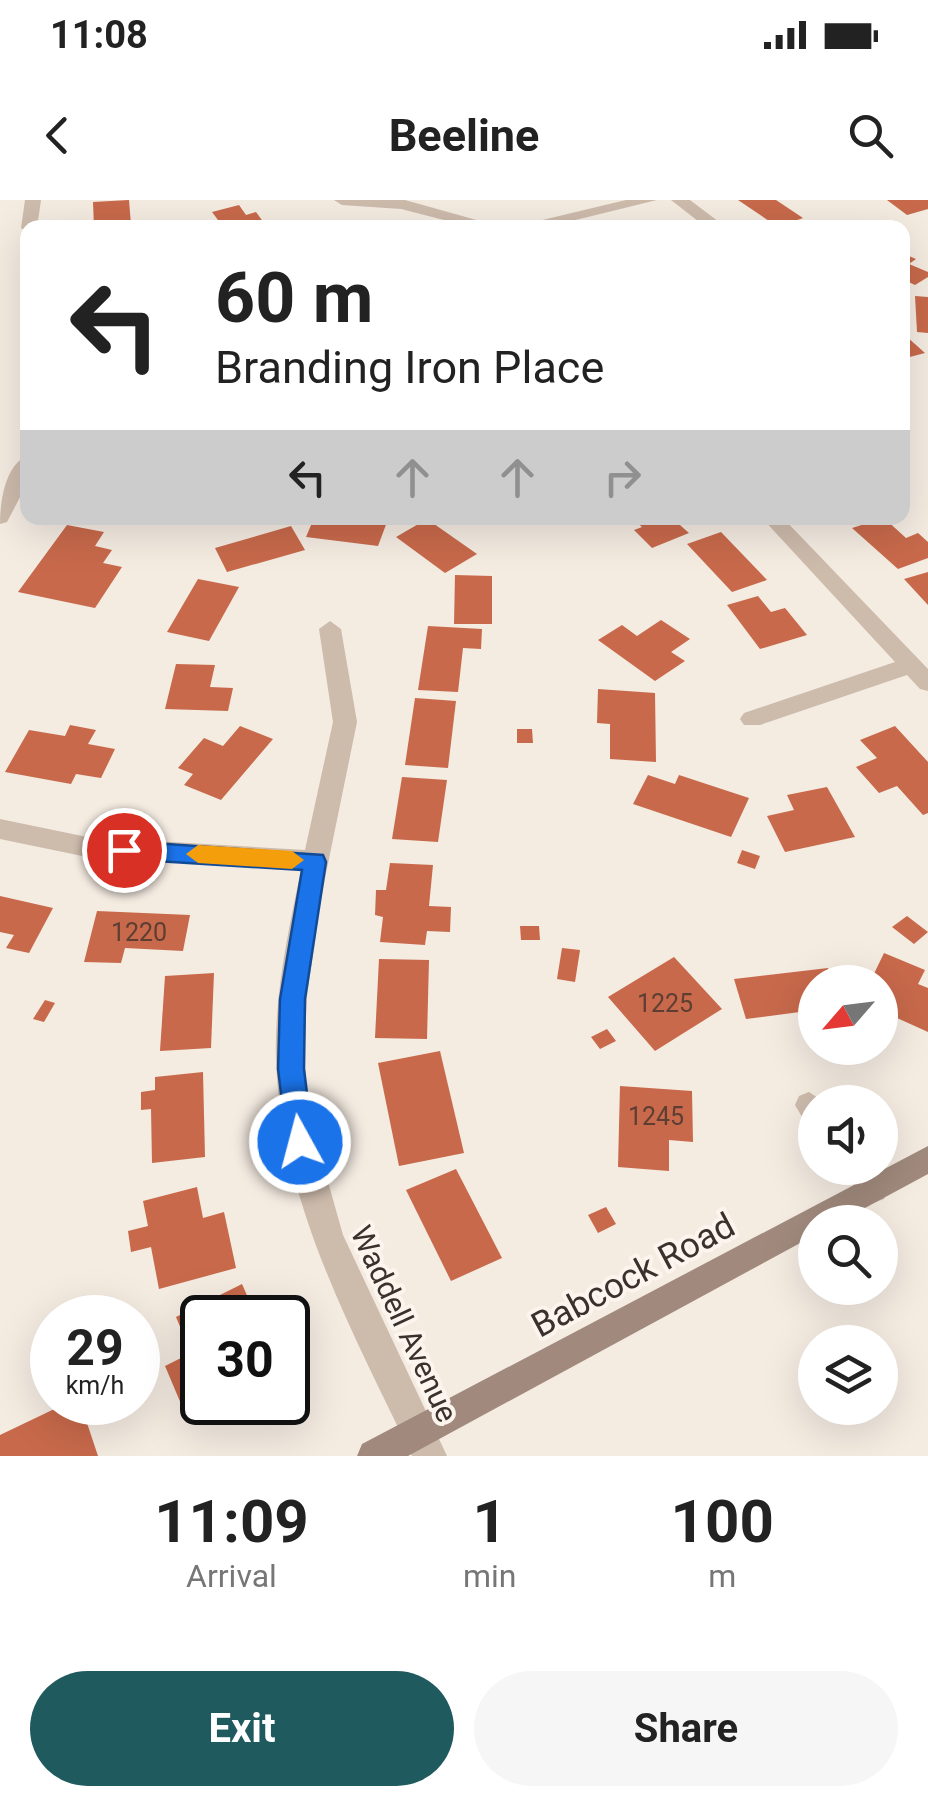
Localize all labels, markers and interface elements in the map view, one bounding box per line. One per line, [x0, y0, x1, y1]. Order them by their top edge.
text: 11:08 [50, 13, 148, 57]
icon: back [30, 108, 85, 163]
icon: search [843, 108, 898, 163]
text: Beeline [389, 109, 539, 162]
text: 60 m [215, 257, 373, 339]
icon: left [50, 260, 180, 390]
text: Branding Iron Place [215, 341, 604, 394]
icon: left [280, 450, 335, 505]
icon: ahead [385, 450, 440, 505]
icon: ahead [490, 450, 545, 505]
icon: right [595, 450, 650, 505]
pin [82, 808, 167, 893]
icon: arrive [97, 823, 152, 878]
house number: 1220 [111, 918, 167, 947]
north arrow [798, 965, 898, 1065]
map controls [798, 965, 898, 1425]
house number: 1225 [637, 989, 693, 1018]
button: sound [798, 1085, 898, 1185]
position arrow [248, 1090, 352, 1194]
house number: 1245 [628, 1102, 684, 1131]
street label: Babcock Road [525, 1205, 742, 1346]
button: search [798, 1205, 898, 1305]
street label: Waddell Avenue [344, 1220, 465, 1427]
speed limit sign: 30 [180, 1295, 310, 1425]
text: 29 [66, 1319, 124, 1377]
button: layers [798, 1325, 898, 1425]
text: km/h [66, 1371, 124, 1400]
text: 11:09 [154, 1486, 309, 1557]
text: 1 [472, 1486, 507, 1557]
text: 100 [671, 1486, 774, 1557]
text: Arrival [186, 1557, 277, 1595]
text: min [463, 1557, 516, 1595]
text: m [708, 1557, 736, 1595]
button: Exit [30, 1671, 454, 1786]
button: Share [474, 1671, 898, 1786]

